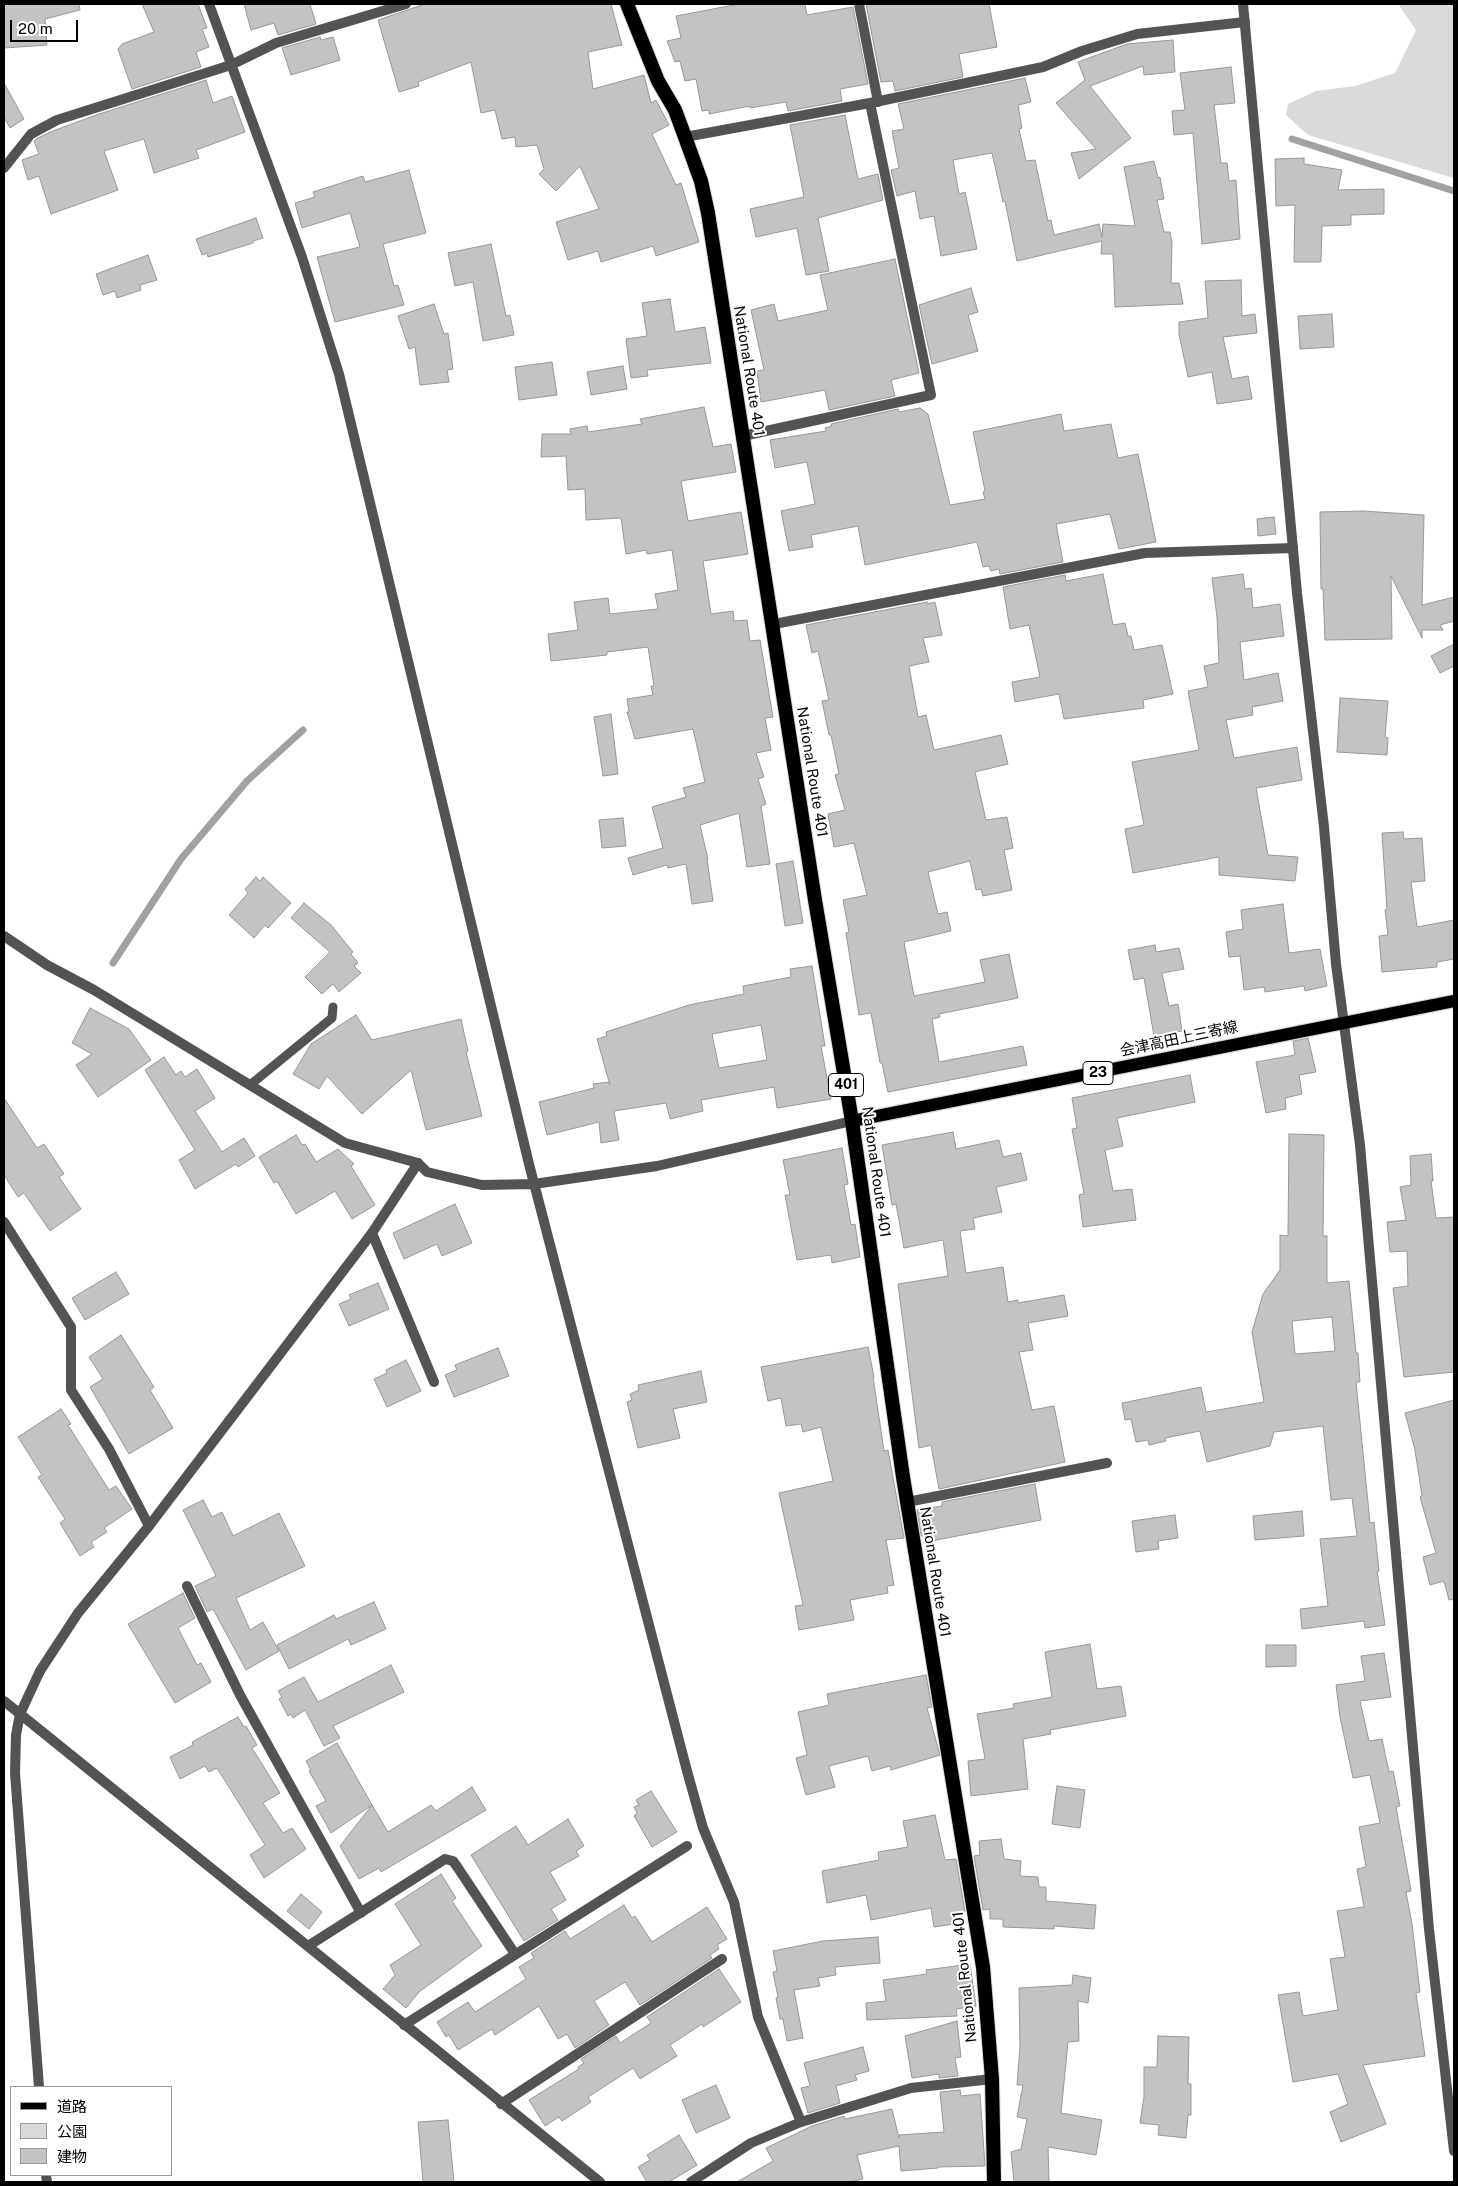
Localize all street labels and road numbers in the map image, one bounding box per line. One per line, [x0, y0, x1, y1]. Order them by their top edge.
street label: National Route 401 [730, 304, 768, 438]
street label: National Route 401 [793, 705, 831, 839]
street label: 会津高田上三寄線 [1118, 1018, 1240, 1060]
road number: 23 [1083, 1062, 1113, 1084]
road number: 401 [828, 1074, 864, 1096]
street label: National Route 401 [858, 1105, 894, 1239]
street label: National Route 401 [916, 1505, 954, 1639]
street label: National Route 401 [949, 1910, 981, 2044]

